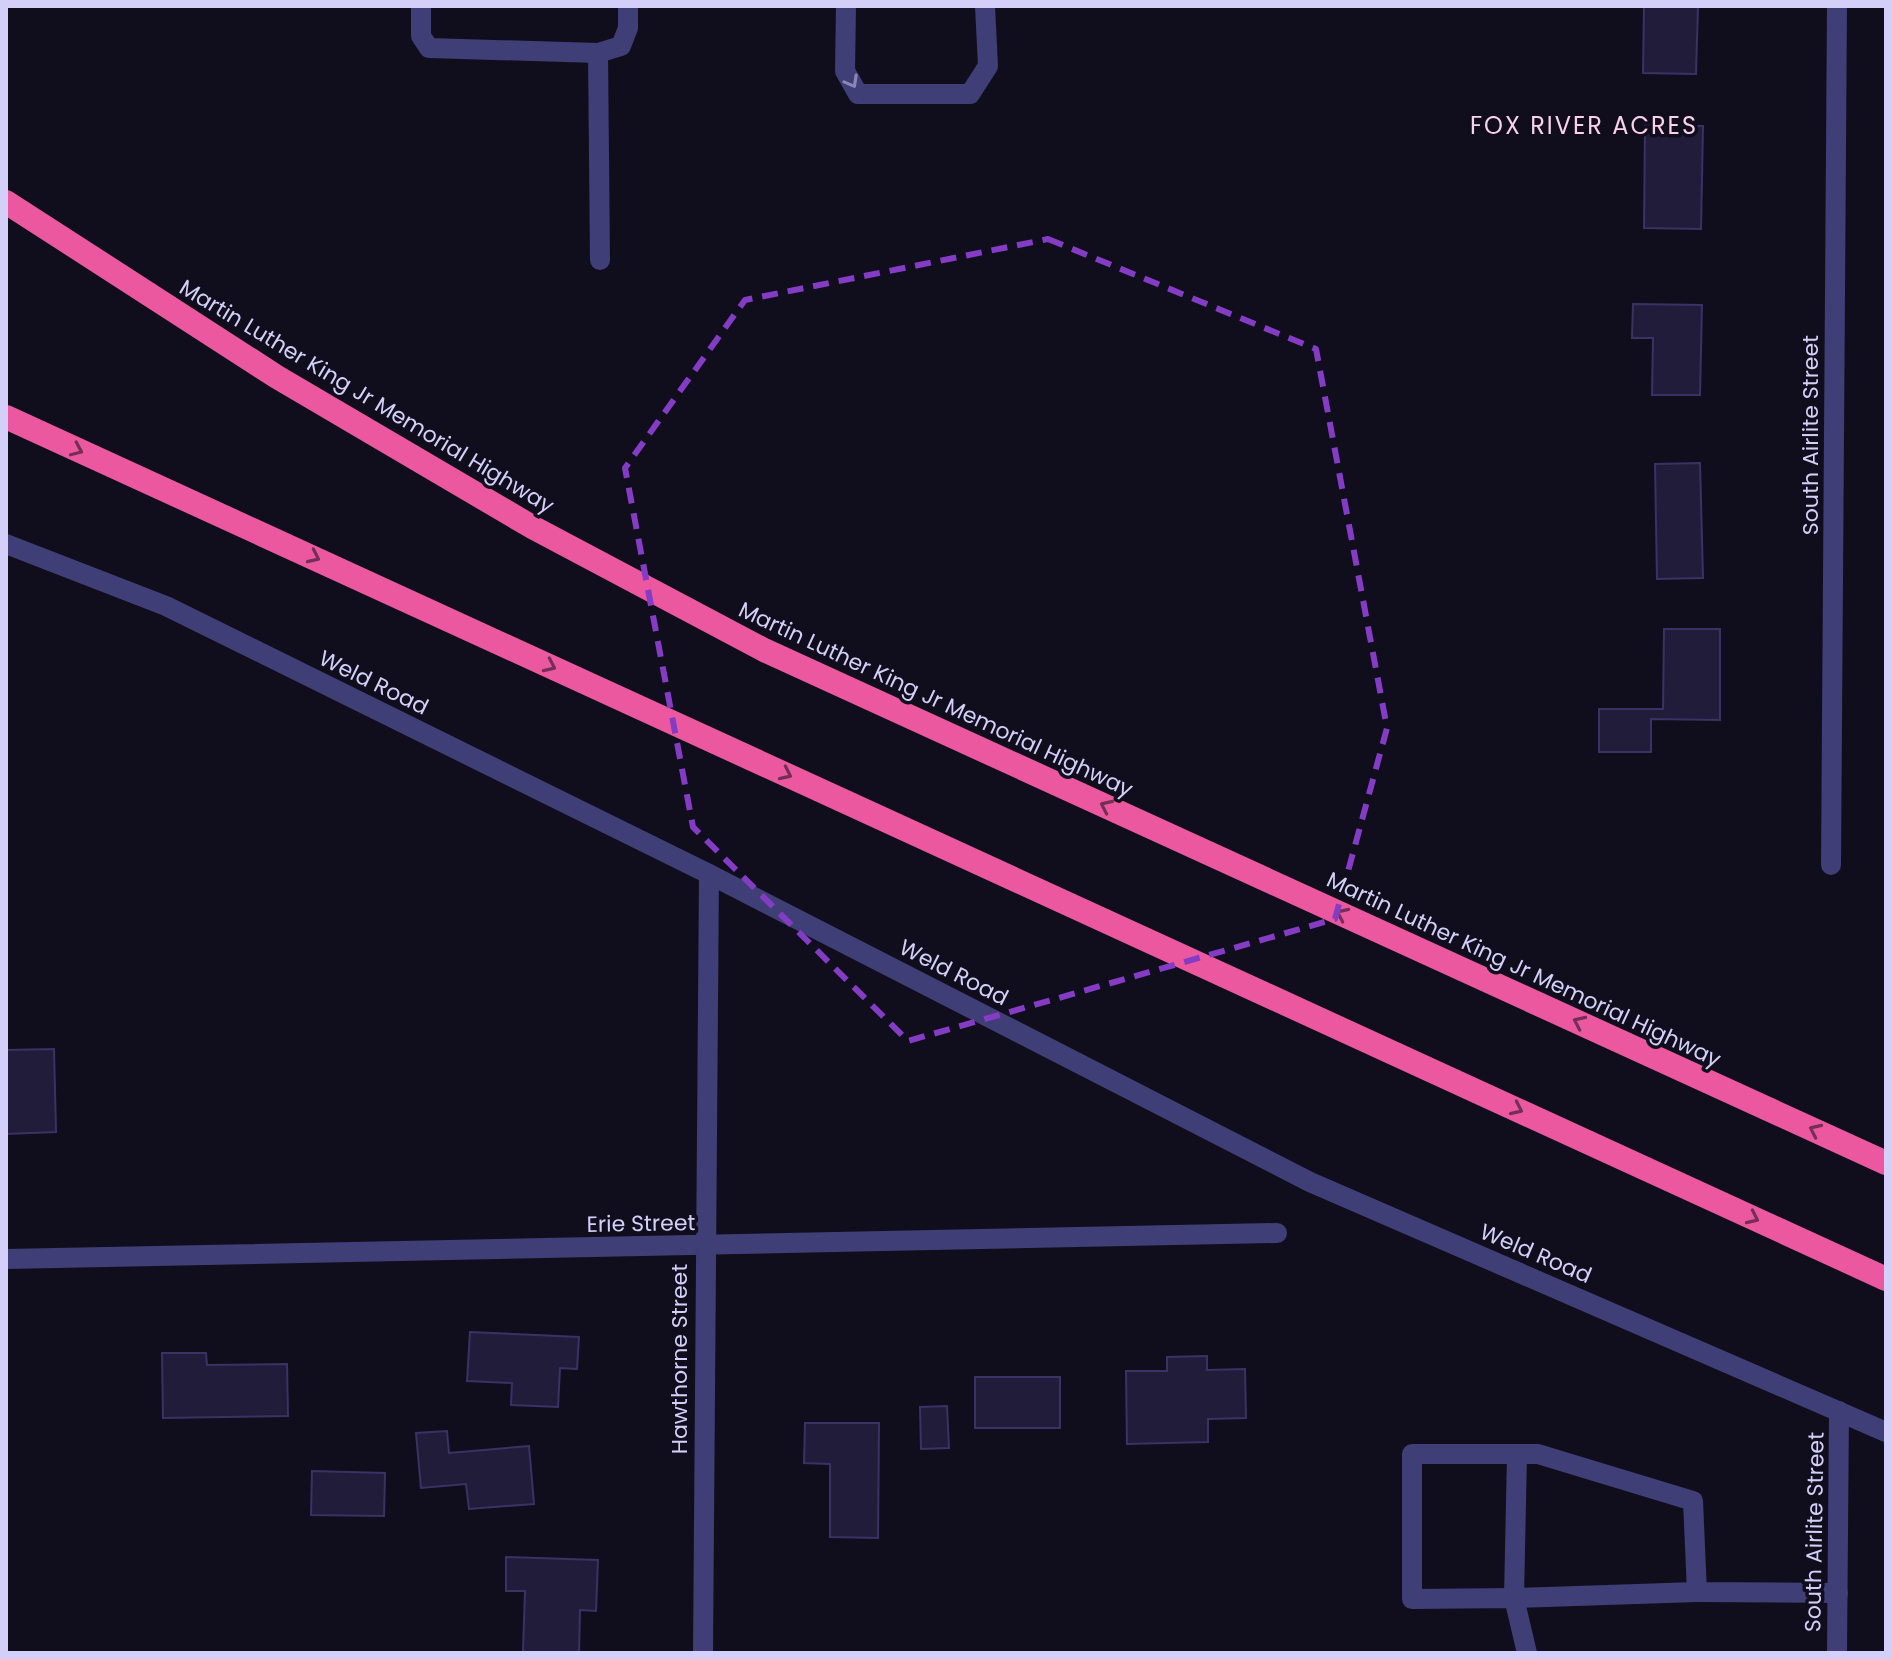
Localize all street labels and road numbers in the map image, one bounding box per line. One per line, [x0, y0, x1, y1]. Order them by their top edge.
street label: Martin Luther King Jr Memorial Highway [174, 272, 560, 521]
street label: South Airlite Street [1795, 335, 1826, 535]
street label: Martin Luther King Jr Memorial Highway [734, 594, 1139, 805]
street label: Weld Road [314, 643, 434, 722]
street label: Martin Luther King Jr Memorial Highway [1322, 864, 1727, 1075]
street label: Weld Road [894, 932, 1014, 1013]
street label: Erie Street [586, 1207, 696, 1240]
street label: Weld Road [1475, 1216, 1596, 1291]
street label: Hawthorne Street [664, 1264, 695, 1454]
street label: South Airlite Street [1797, 1432, 1832, 1632]

